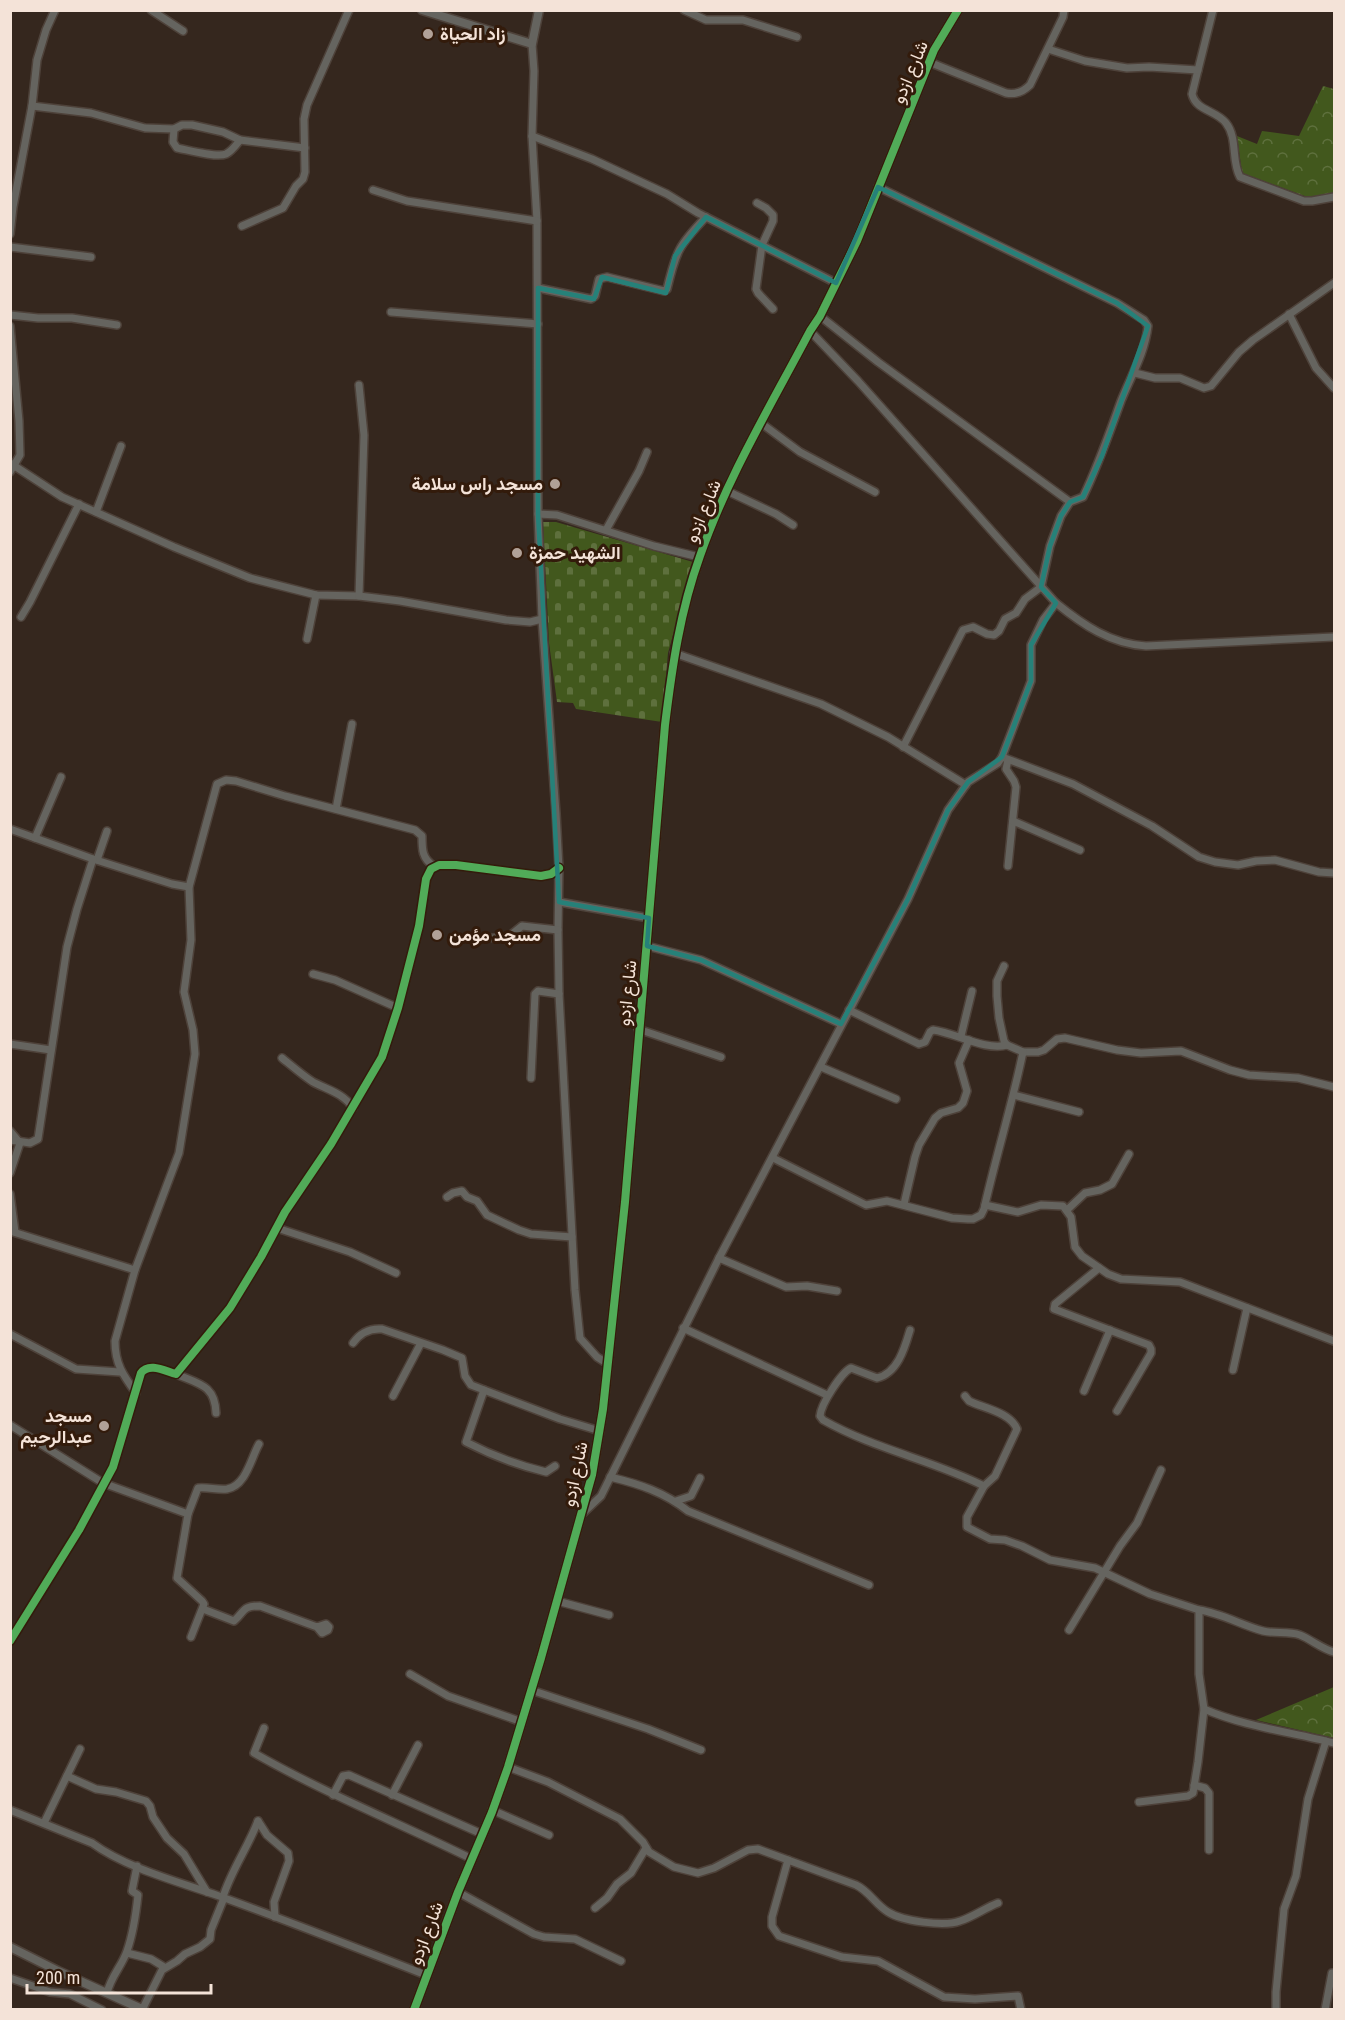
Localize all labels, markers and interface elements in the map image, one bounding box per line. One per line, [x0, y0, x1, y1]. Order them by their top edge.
place label: زاد الحياة [440, 23, 506, 45]
marker: زاد الحياة [421, 27, 435, 41]
street label: شارع ازدو [887, 37, 934, 107]
place label: مسجد راس سلامة [411, 473, 543, 495]
street label: شارع ازدو [680, 476, 727, 546]
marker: مسجد راس سلامة [548, 477, 562, 491]
place label: الشهيد حمزة [529, 542, 621, 564]
marker: الشهيد حمزة [510, 546, 524, 560]
place label: مسجد مؤمن [449, 924, 541, 946]
marker: مسجد مؤمن [430, 928, 444, 942]
street label: شارع ازدو [613, 959, 642, 1027]
place label: مسجد عبدالرحيم [20, 1405, 92, 1449]
marker: مسجد عبدالرحيم [97, 1419, 111, 1433]
street label: شارع ازدو [557, 1439, 594, 1509]
street label: شارع ازدو [404, 1898, 449, 1968]
scale bar [27, 1957, 212, 1995]
text: 200 m [36, 1967, 80, 1988]

